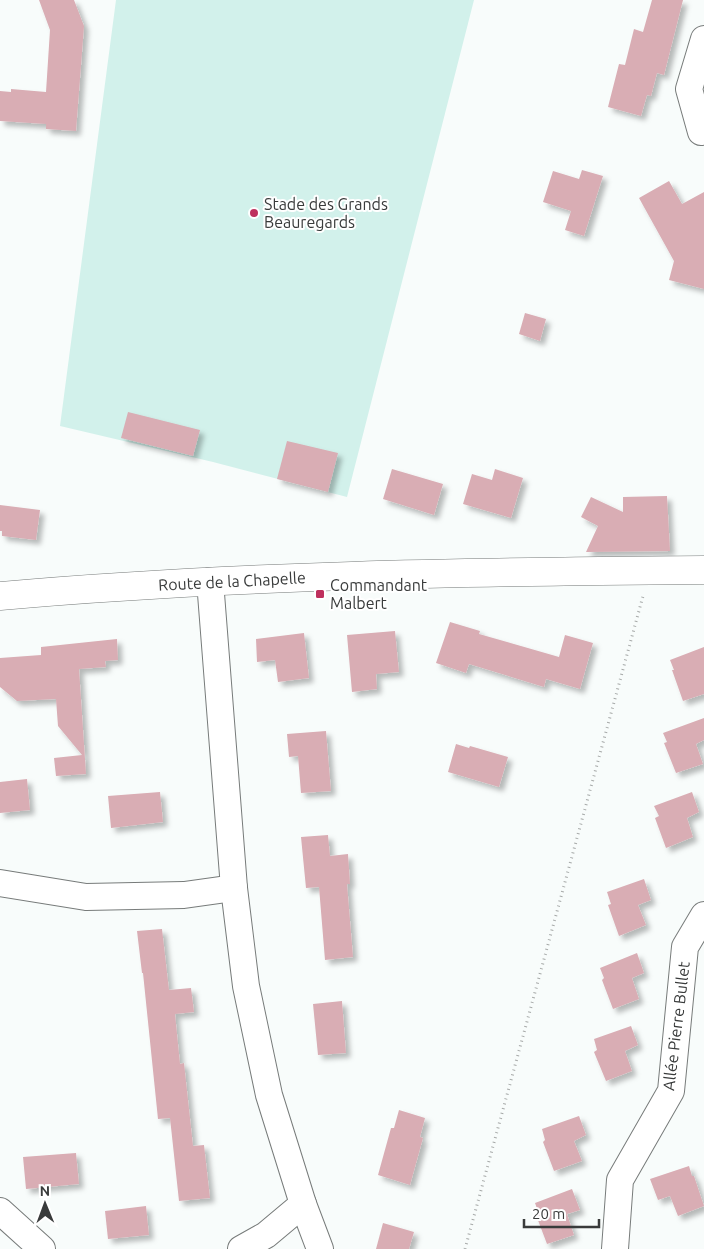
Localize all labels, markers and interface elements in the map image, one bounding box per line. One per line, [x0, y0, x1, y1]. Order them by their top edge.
place label: Stade des Grands Beauregards [264, 195, 388, 231]
marker: Stade des Grands Beauregards [248, 207, 260, 219]
street label: Route de la Chapelle [158, 568, 306, 594]
place label: Commandant Malbert [330, 576, 428, 612]
marker: Commandant Malbert [314, 588, 326, 600]
street label: Allée Pierre Bullet [659, 960, 693, 1092]
north arrow [20, 1179, 70, 1229]
text: N [39, 1183, 50, 1199]
scale bar [524, 1196, 599, 1228]
text: 20 m [532, 1205, 565, 1222]

